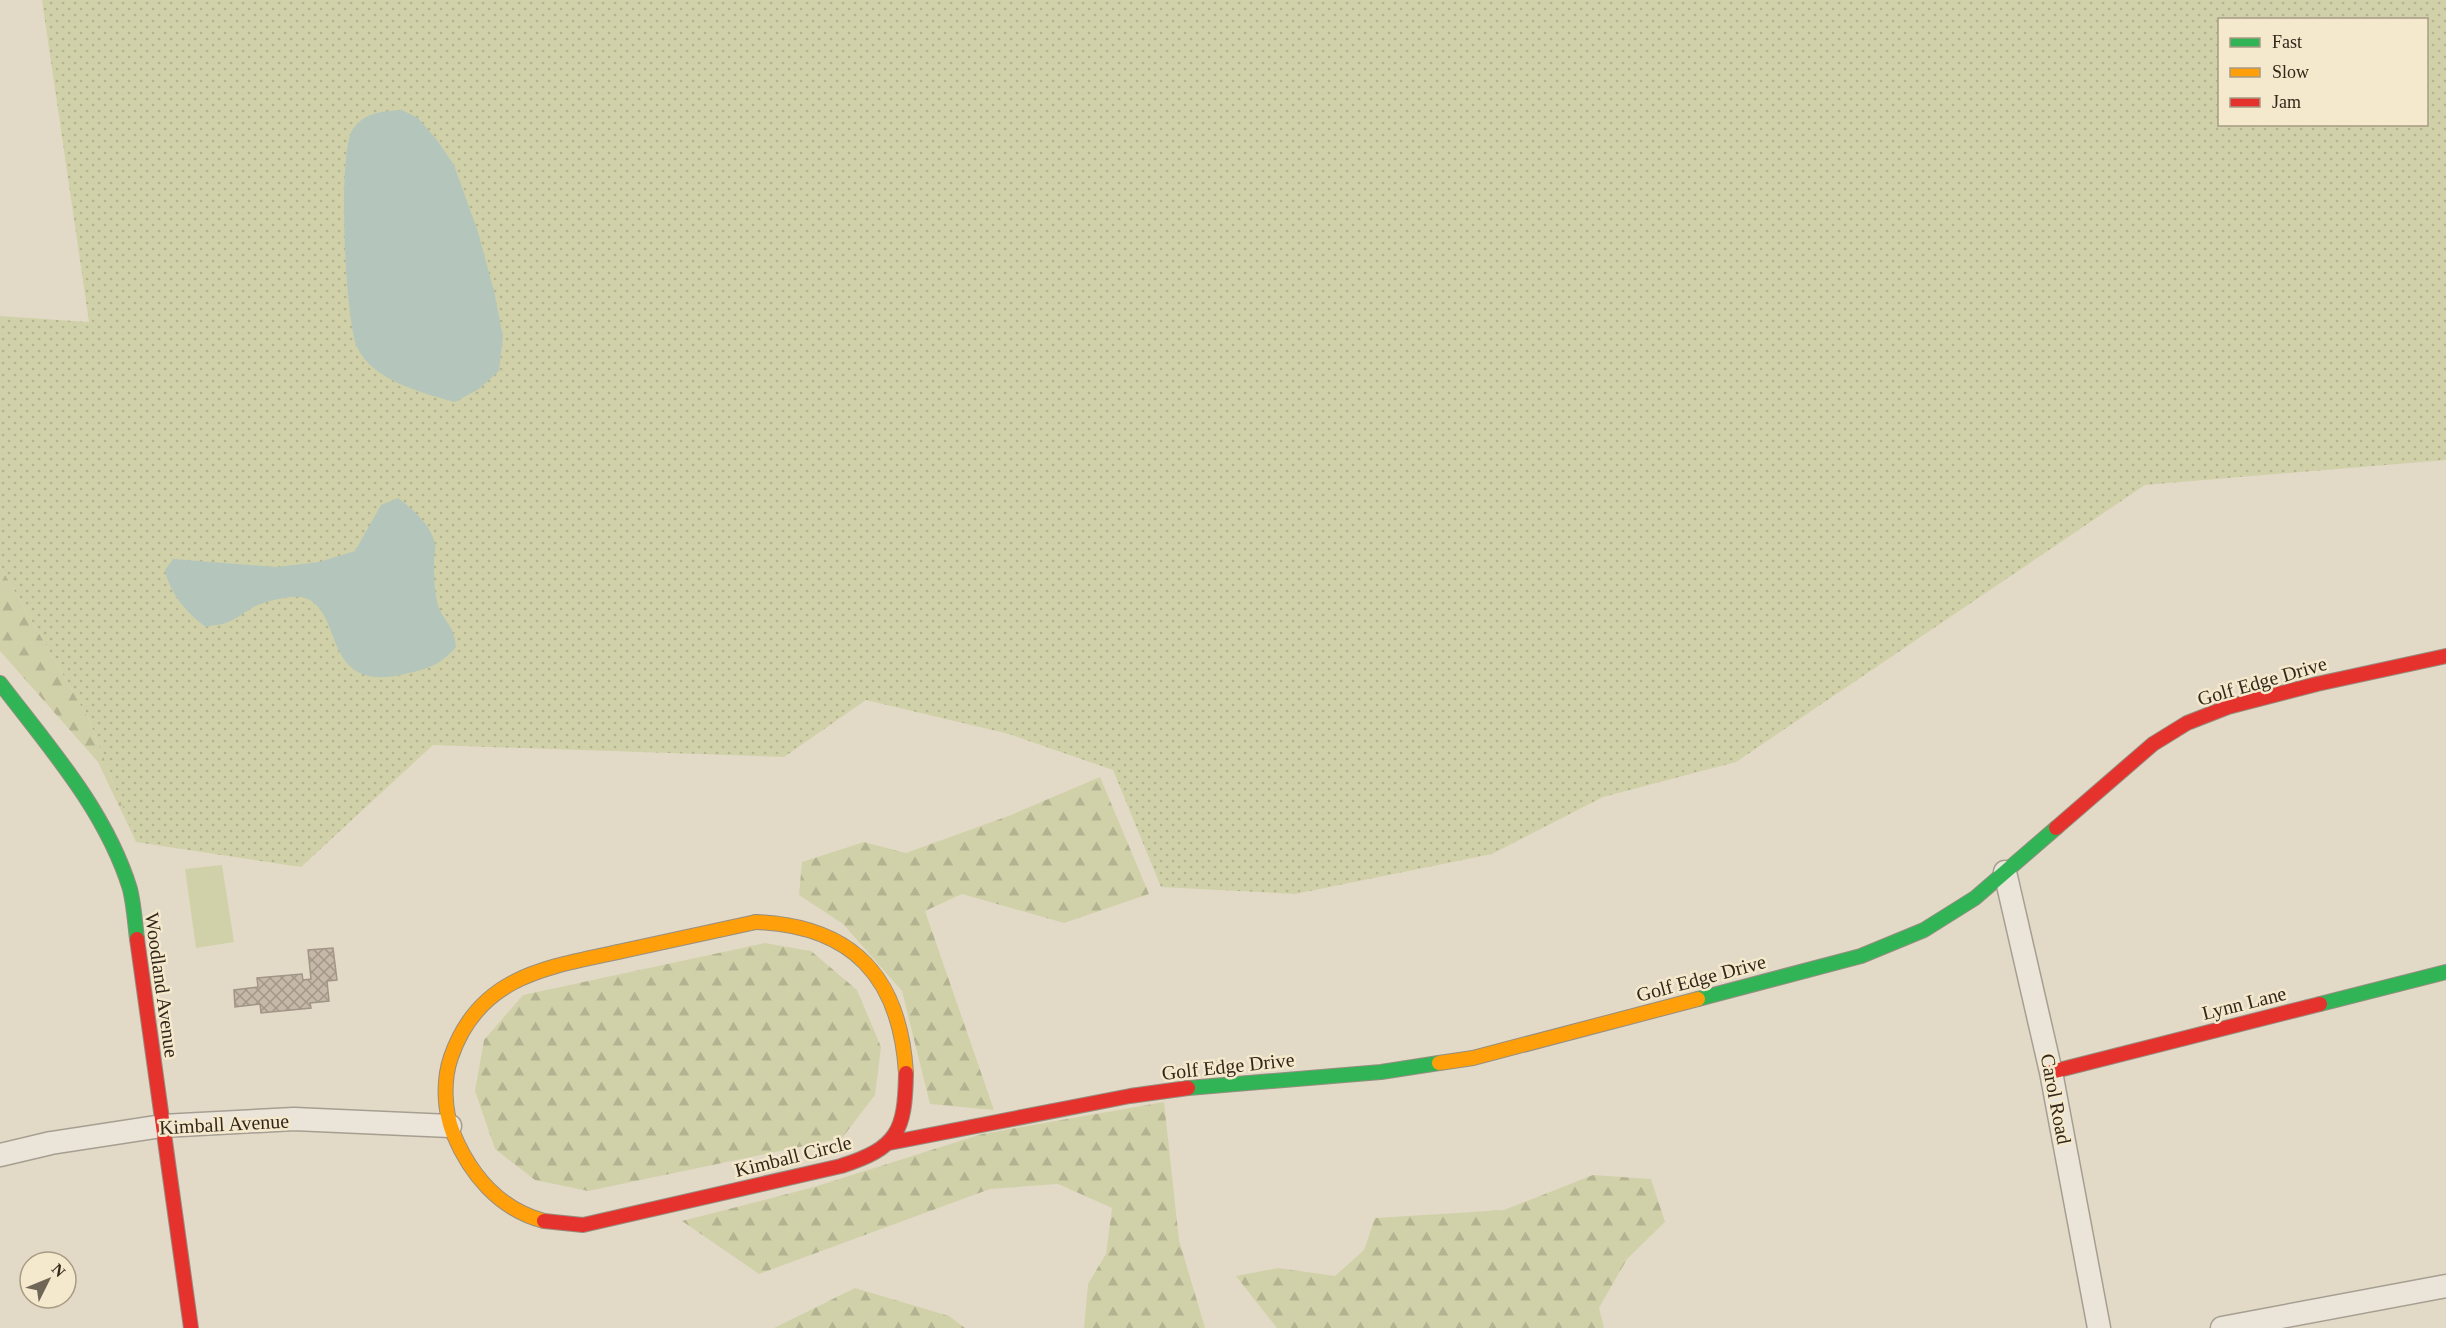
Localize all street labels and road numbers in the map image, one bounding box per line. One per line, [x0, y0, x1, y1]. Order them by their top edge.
street label: Golf Edge Drive [2195, 652, 2329, 711]
street label: Woodland Avenue [141, 911, 183, 1059]
street label: Golf Edge Drive [1634, 950, 1769, 1007]
street label: Lynn Lane [2200, 982, 2289, 1025]
street label: Golf Edge Drive [1161, 1048, 1296, 1085]
street label: Carol Road [2036, 1052, 2076, 1146]
street label: Kimball Avenue [158, 1110, 290, 1138]
street label: Kimball Circle [732, 1131, 854, 1181]

